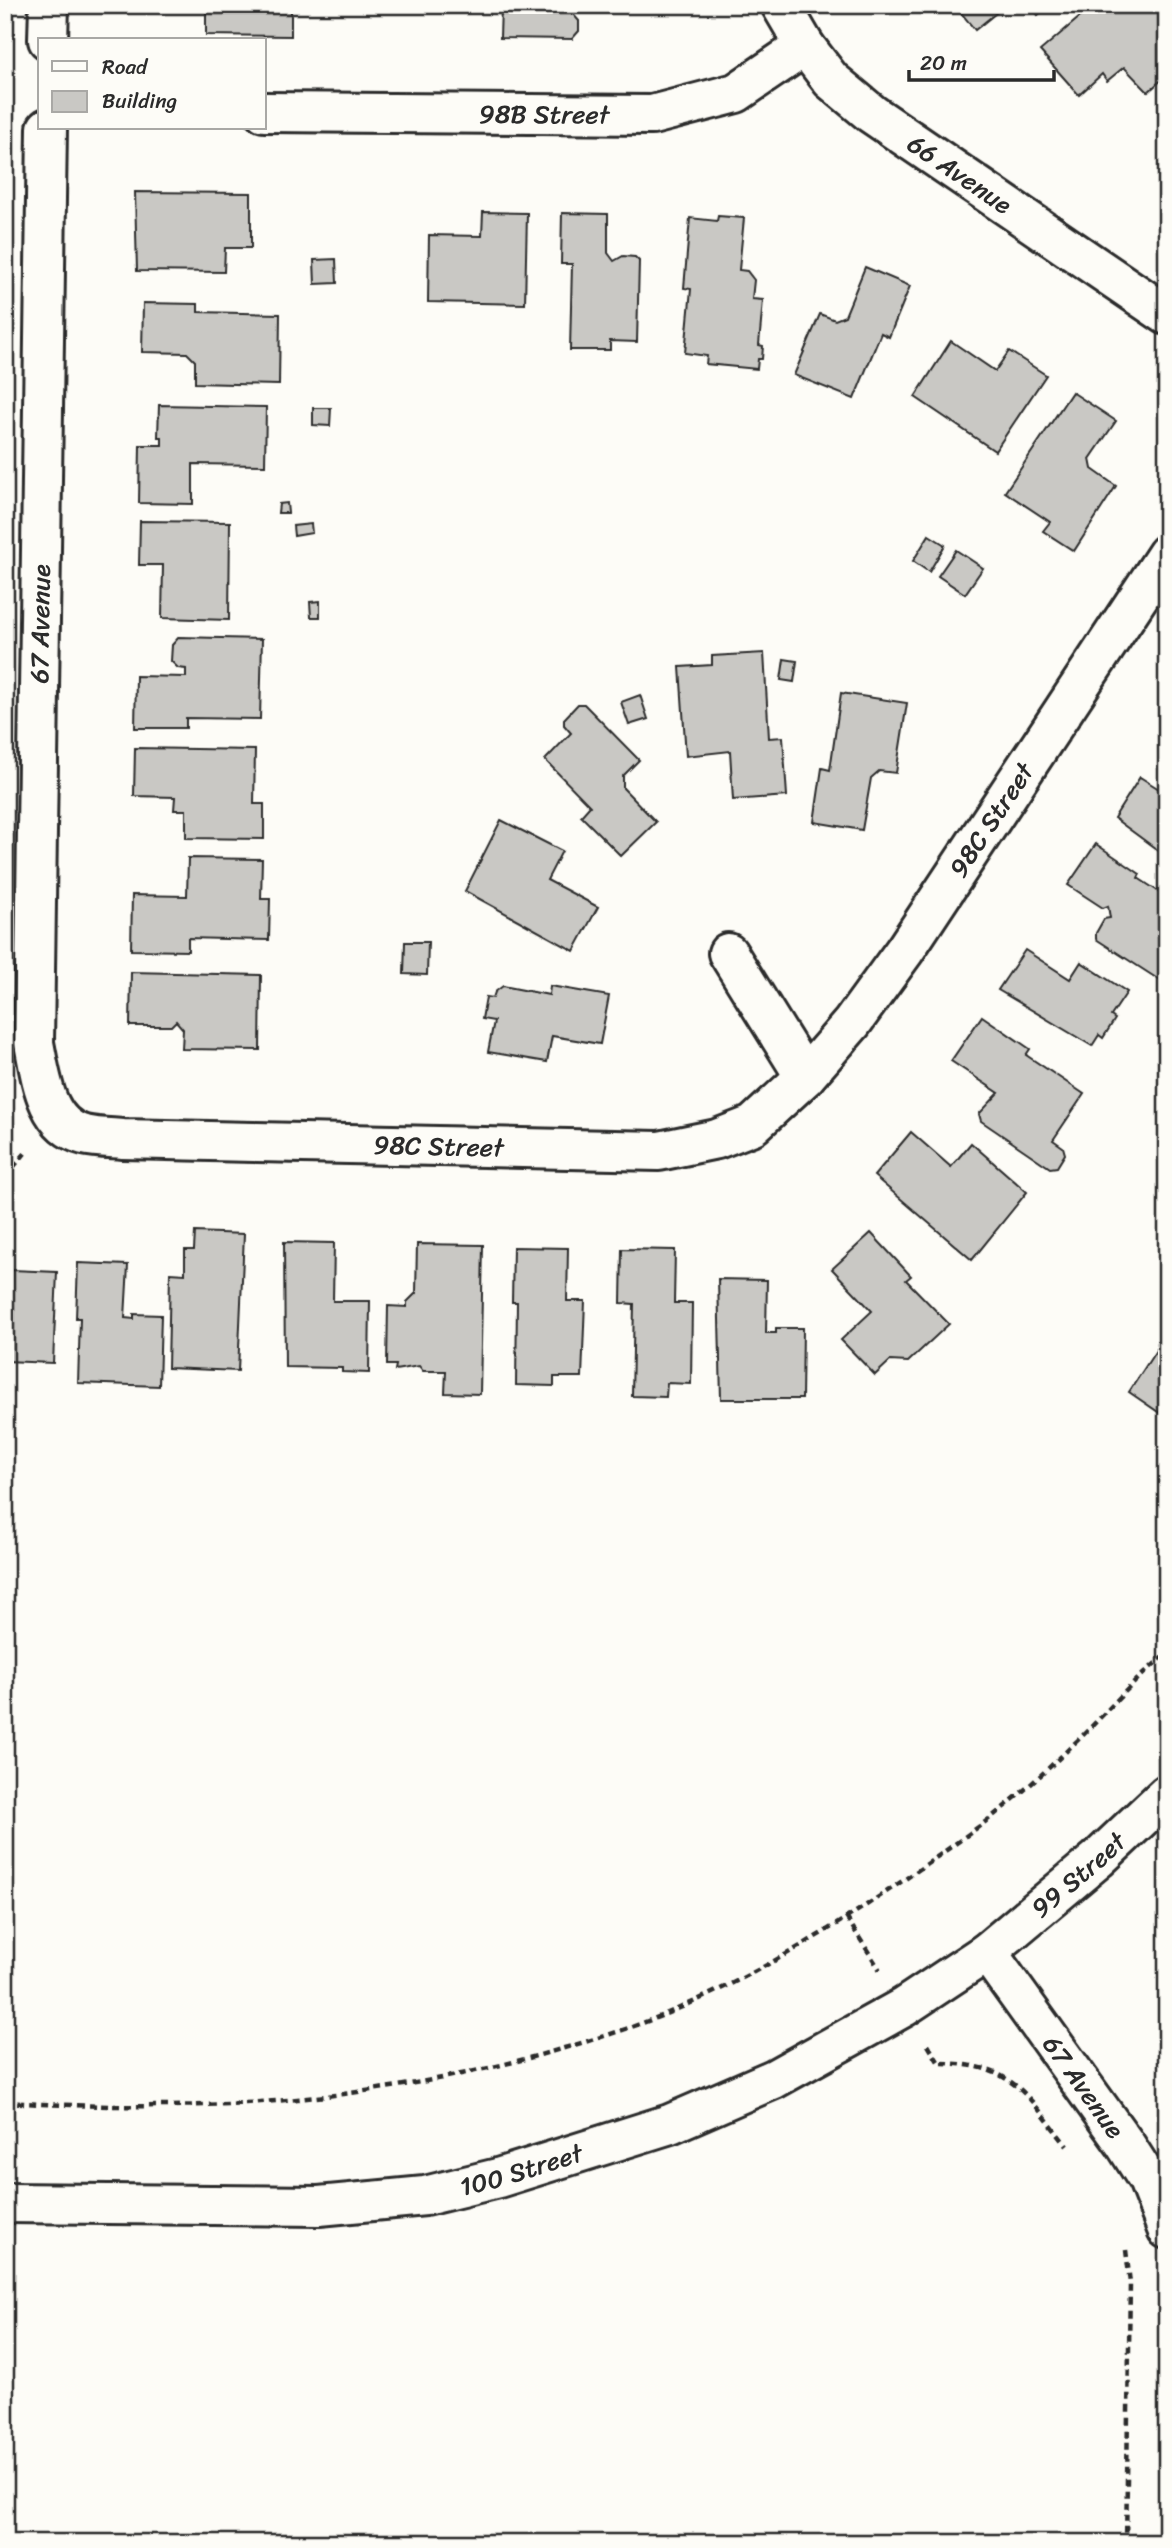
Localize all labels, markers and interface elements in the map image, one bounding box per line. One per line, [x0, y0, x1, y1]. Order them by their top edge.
legend [38, 38, 266, 130]
scale bar [909, 38, 1055, 82]
text: 20 m [920, 44, 967, 82]
text: Road [102, 48, 149, 86]
text: Building [102, 82, 178, 120]
street label: 98B Street [479, 91, 611, 138]
street label: 66 Avenue [898, 121, 1023, 227]
street label: 67 Avenue [16, 563, 64, 684]
street label: 98C Street [936, 752, 1047, 887]
street label: 98C Street [373, 1122, 506, 1171]
street label: 99 Street [1020, 1819, 1138, 1930]
street label: 67 Avenue [1030, 2025, 1138, 2149]
street label: 100 Street [455, 2129, 590, 2210]

